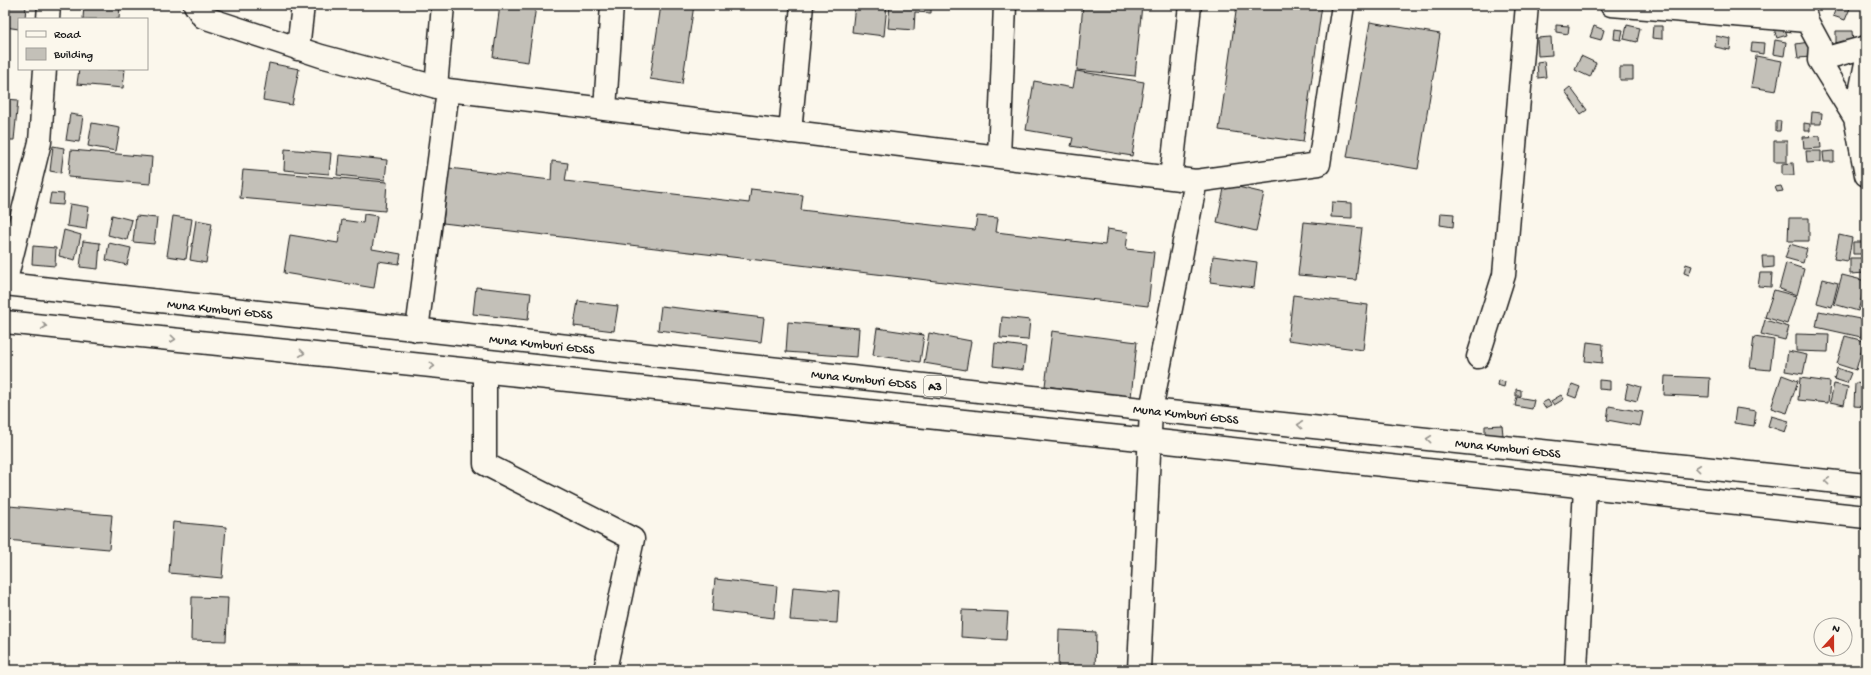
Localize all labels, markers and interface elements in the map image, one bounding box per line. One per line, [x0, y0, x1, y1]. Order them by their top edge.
legend [18, 18, 148, 70]
text: Road [54, 29, 81, 43]
text: Building [53, 49, 93, 63]
street label: Muna Kumburi GDSS [166, 297, 274, 324]
one-way arrow [41, 321, 47, 330]
street label: Muna Kumburi GDSS [488, 332, 596, 359]
one-way arrow [170, 334, 176, 343]
one-way arrow [299, 348, 305, 357]
one-way arrow [429, 361, 435, 370]
street label: Muna Kumburi GDSS [810, 367, 918, 394]
road number: A3 [924, 376, 946, 396]
street label: Muna Kumburi GDSS [1132, 402, 1240, 429]
one-way arrow [1297, 421, 1303, 430]
one-way arrow [1426, 435, 1432, 444]
street label: Muna Kumburi GDSS [1454, 436, 1562, 463]
one-way arrow [1695, 463, 1701, 472]
one-way arrow [1824, 477, 1830, 486]
north arrow [1813, 617, 1853, 657]
text: N [1830, 623, 1841, 636]

